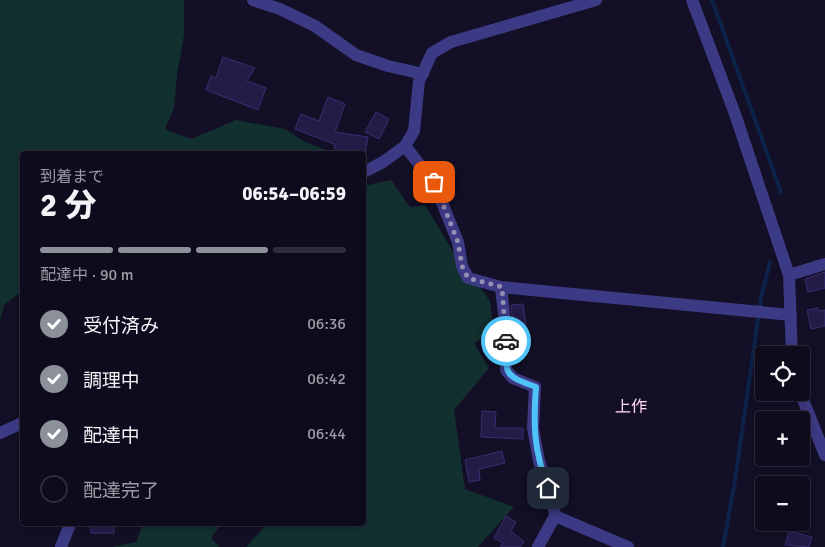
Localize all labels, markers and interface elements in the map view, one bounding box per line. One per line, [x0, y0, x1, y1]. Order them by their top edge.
pin [413, 161, 455, 203]
text: 到着まで [40, 167, 104, 187]
icon: bag [420, 168, 448, 196]
text: 06:54–06:59 [242, 182, 346, 206]
text: 2 分 [40, 186, 96, 225]
text: 配達中 · 90 m [40, 265, 133, 285]
icon: check [40, 310, 68, 338]
text: 受付済み [83, 314, 159, 338]
text: 06:36 [307, 314, 346, 334]
courier [481, 316, 531, 366]
icon: car [492, 327, 520, 355]
map controls [755, 346, 810, 531]
button: locate [755, 346, 810, 401]
icon: check [40, 365, 68, 393]
text: 調理中 [83, 369, 140, 393]
text: 06:42 [307, 369, 346, 389]
district label: 上作 [615, 397, 647, 417]
button: + [755, 411, 810, 466]
icon: check [40, 420, 68, 448]
text: 配達中 [83, 424, 140, 448]
text: 06:44 [307, 424, 346, 444]
pin [527, 467, 569, 509]
icon: home [534, 474, 562, 502]
button: − [755, 476, 810, 531]
text: 配達完了 [83, 479, 159, 503]

